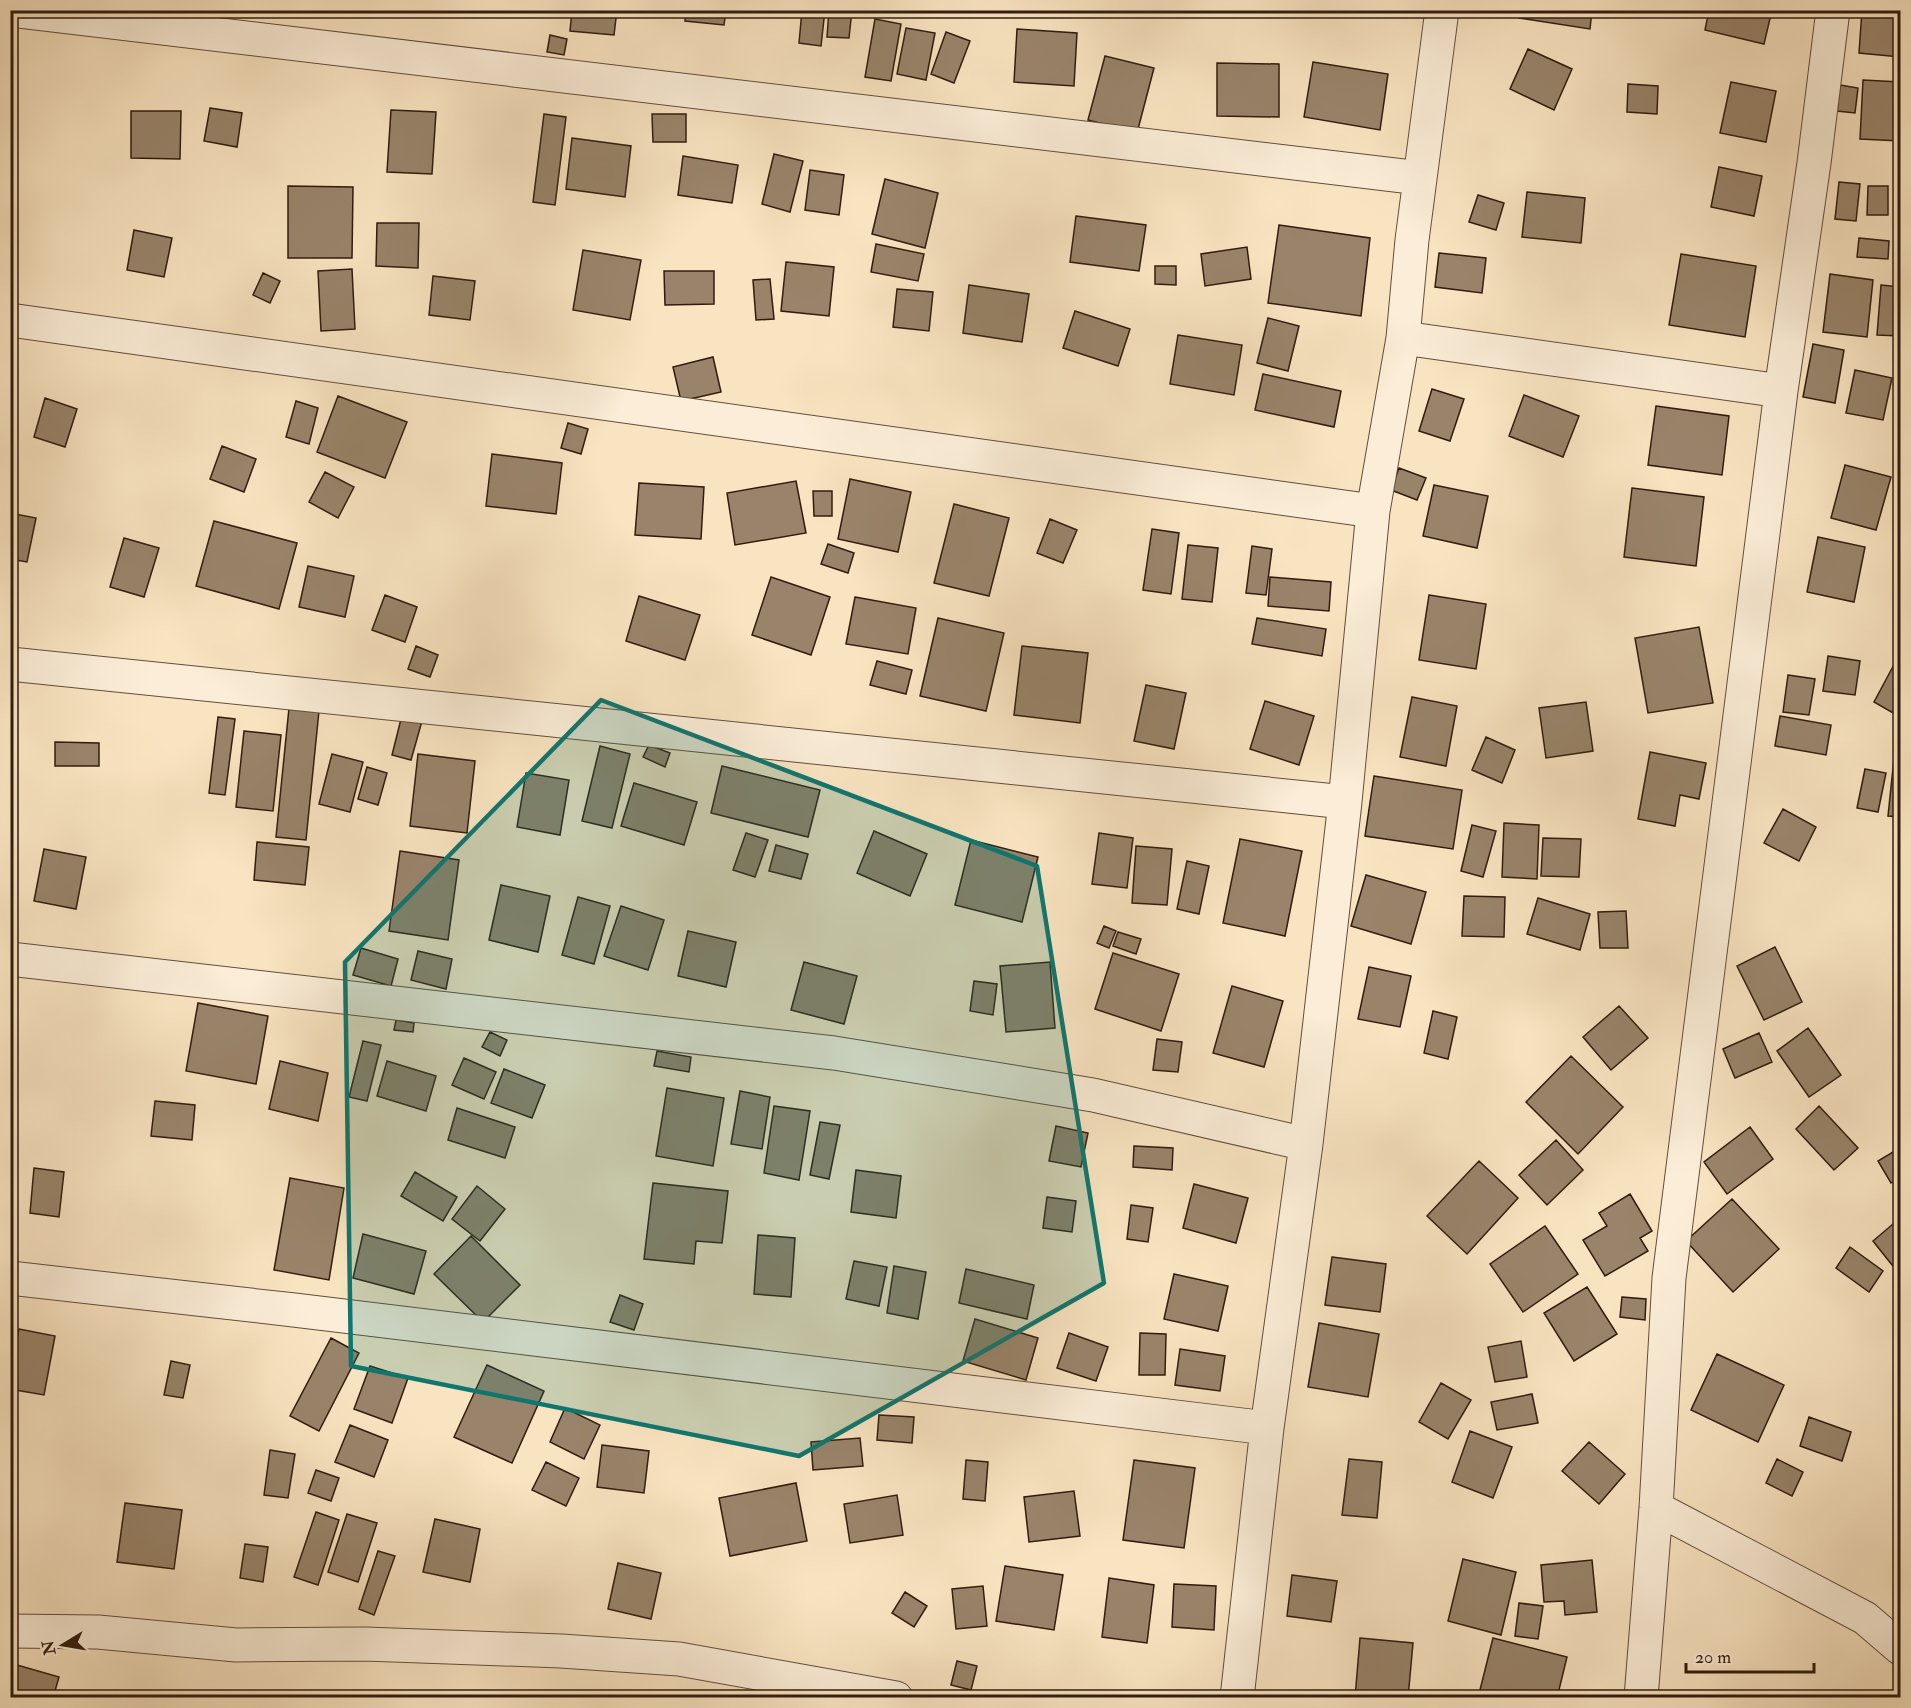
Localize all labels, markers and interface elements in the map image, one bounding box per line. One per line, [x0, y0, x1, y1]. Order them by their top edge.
north arrow [33, 1615, 93, 1675]
scale bar [1686, 1636, 1814, 1674]
text: N [38, 1638, 61, 1658]
text: 20 m [1695, 1646, 1731, 1669]

